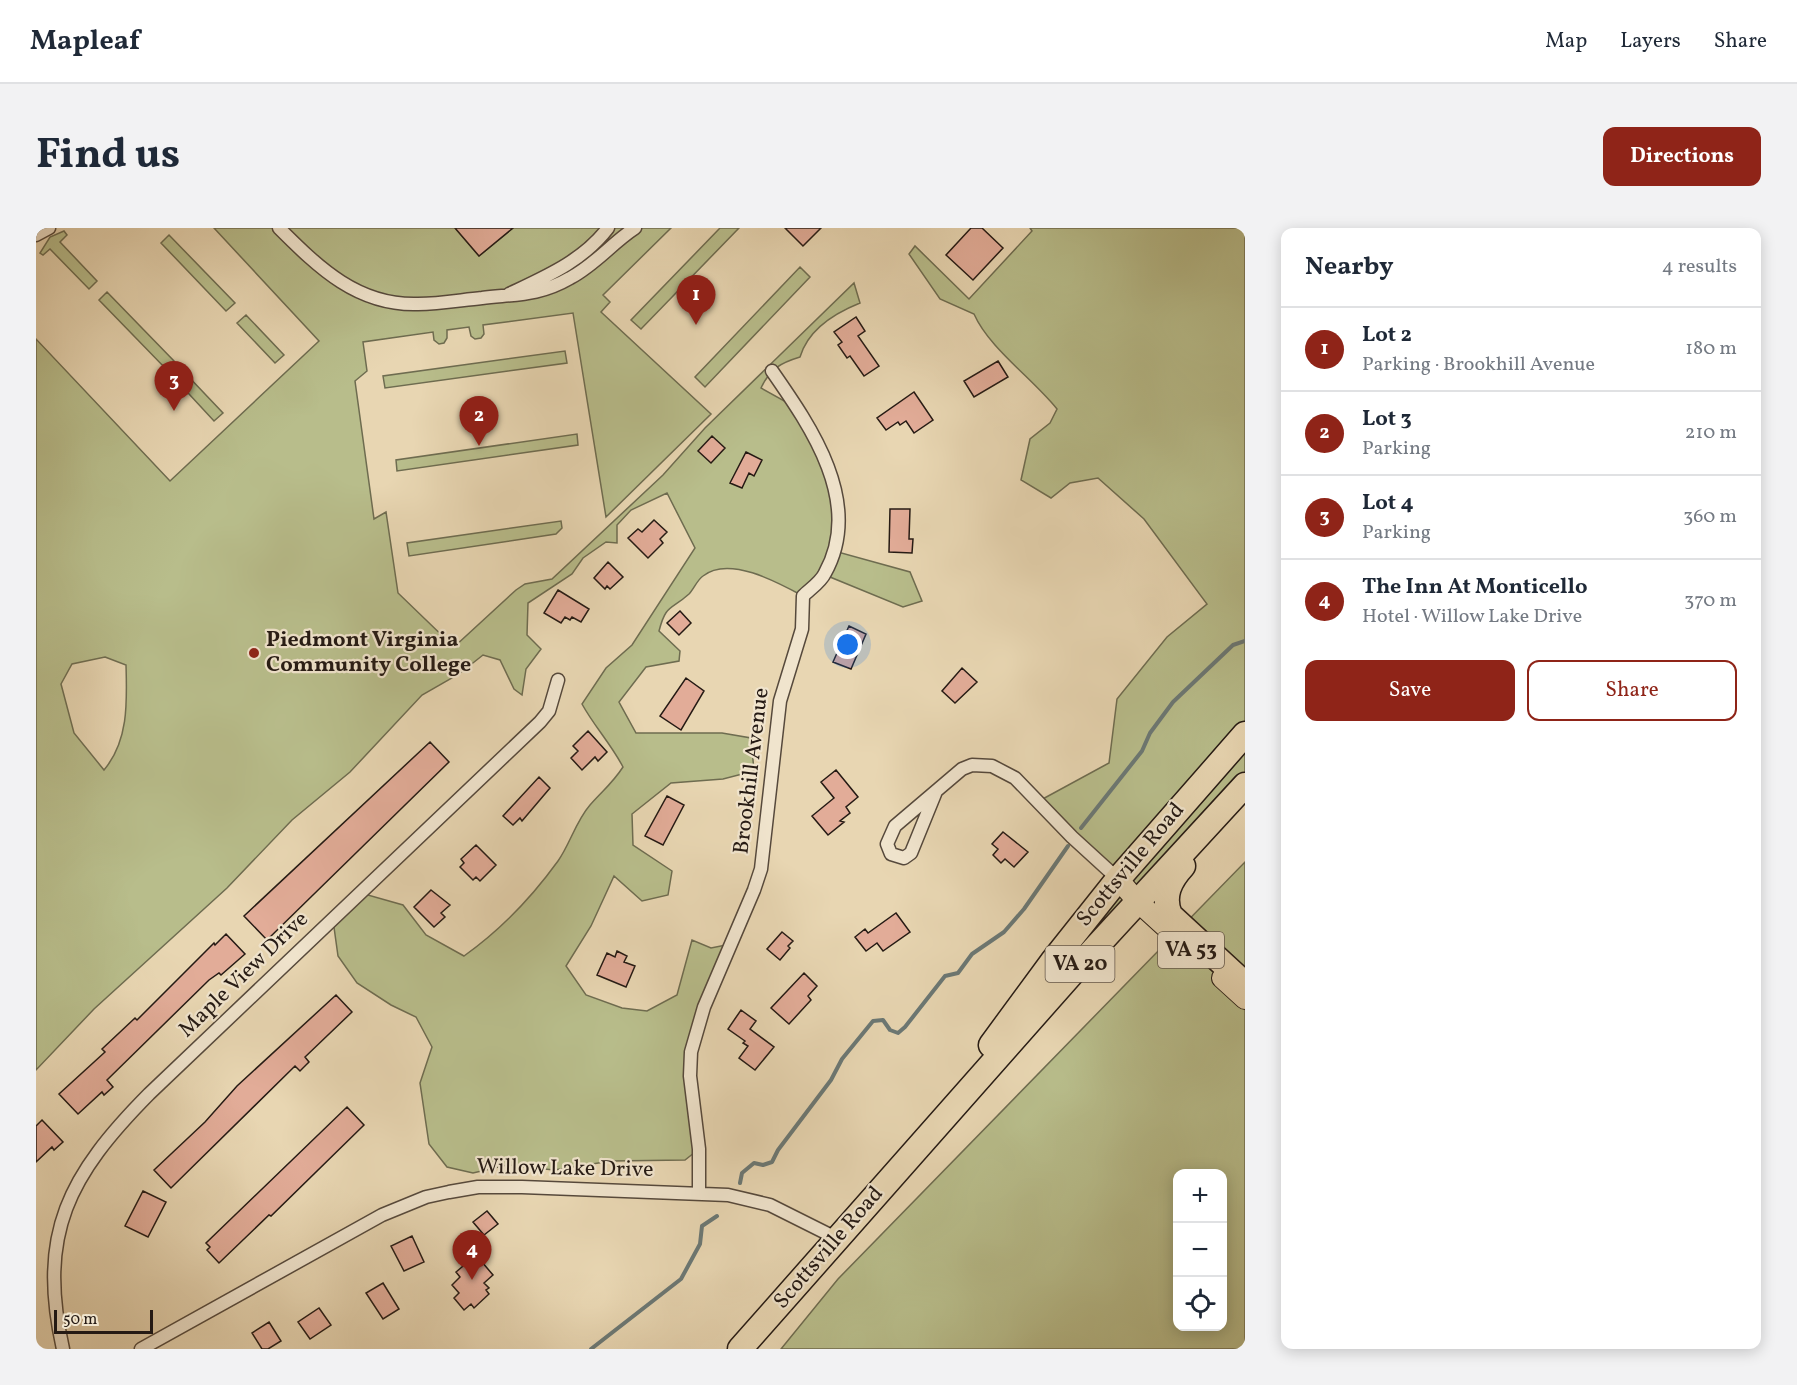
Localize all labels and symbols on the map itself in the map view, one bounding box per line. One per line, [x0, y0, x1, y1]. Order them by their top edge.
pin: 1 [676, 276, 716, 325]
pin: 3 [154, 362, 194, 411]
pin: 2 [460, 396, 498, 446]
place label: Piedmont Virginia Community College [266, 625, 471, 681]
your location [833, 630, 862, 659]
marker: Piedmont Virginia Community College [247, 646, 261, 660]
street label: Brookhill Avenue [726, 686, 778, 856]
street label: Scottsville Road [1070, 796, 1192, 934]
street label: Maple View Drive [172, 905, 316, 1045]
road number: VA 53 [1158, 932, 1224, 968]
road number: VA 20 [1046, 946, 1114, 982]
street label: Willow Lake Drive [476, 1152, 654, 1186]
street label: Scottsville Road [767, 1180, 891, 1316]
pin: 4 [452, 1230, 492, 1280]
scale bar [54, 1307, 153, 1334]

